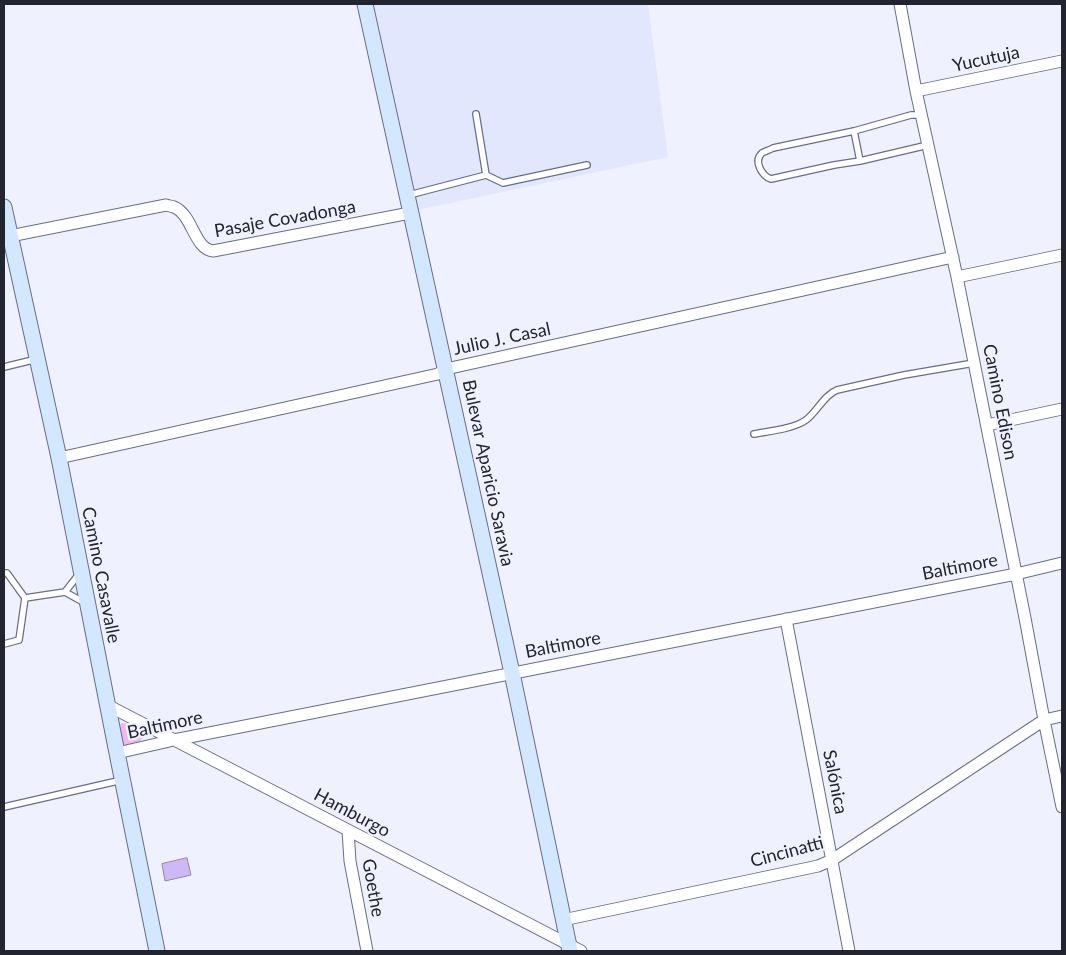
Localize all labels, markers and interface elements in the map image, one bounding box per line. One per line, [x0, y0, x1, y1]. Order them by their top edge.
street label: Yucutuja [950, 41, 1022, 77]
street label: Pasaje Covadonga [213, 196, 357, 242]
street label: Julio J. Casal [451, 318, 553, 360]
street label: Camino Edison [978, 342, 1022, 462]
street label: Bulevar Aparicio Saravia [458, 378, 518, 568]
street label: Camino Casavalle [77, 505, 125, 645]
street label: Baltimore [920, 549, 1000, 585]
street label: Baltimore [523, 627, 603, 663]
street label: Baltimore [125, 706, 205, 744]
street label: Salónica [818, 748, 852, 816]
street label: Hamburgo [310, 784, 394, 842]
street label: Cincinatti [748, 832, 826, 872]
street label: Goethe [357, 857, 389, 919]

